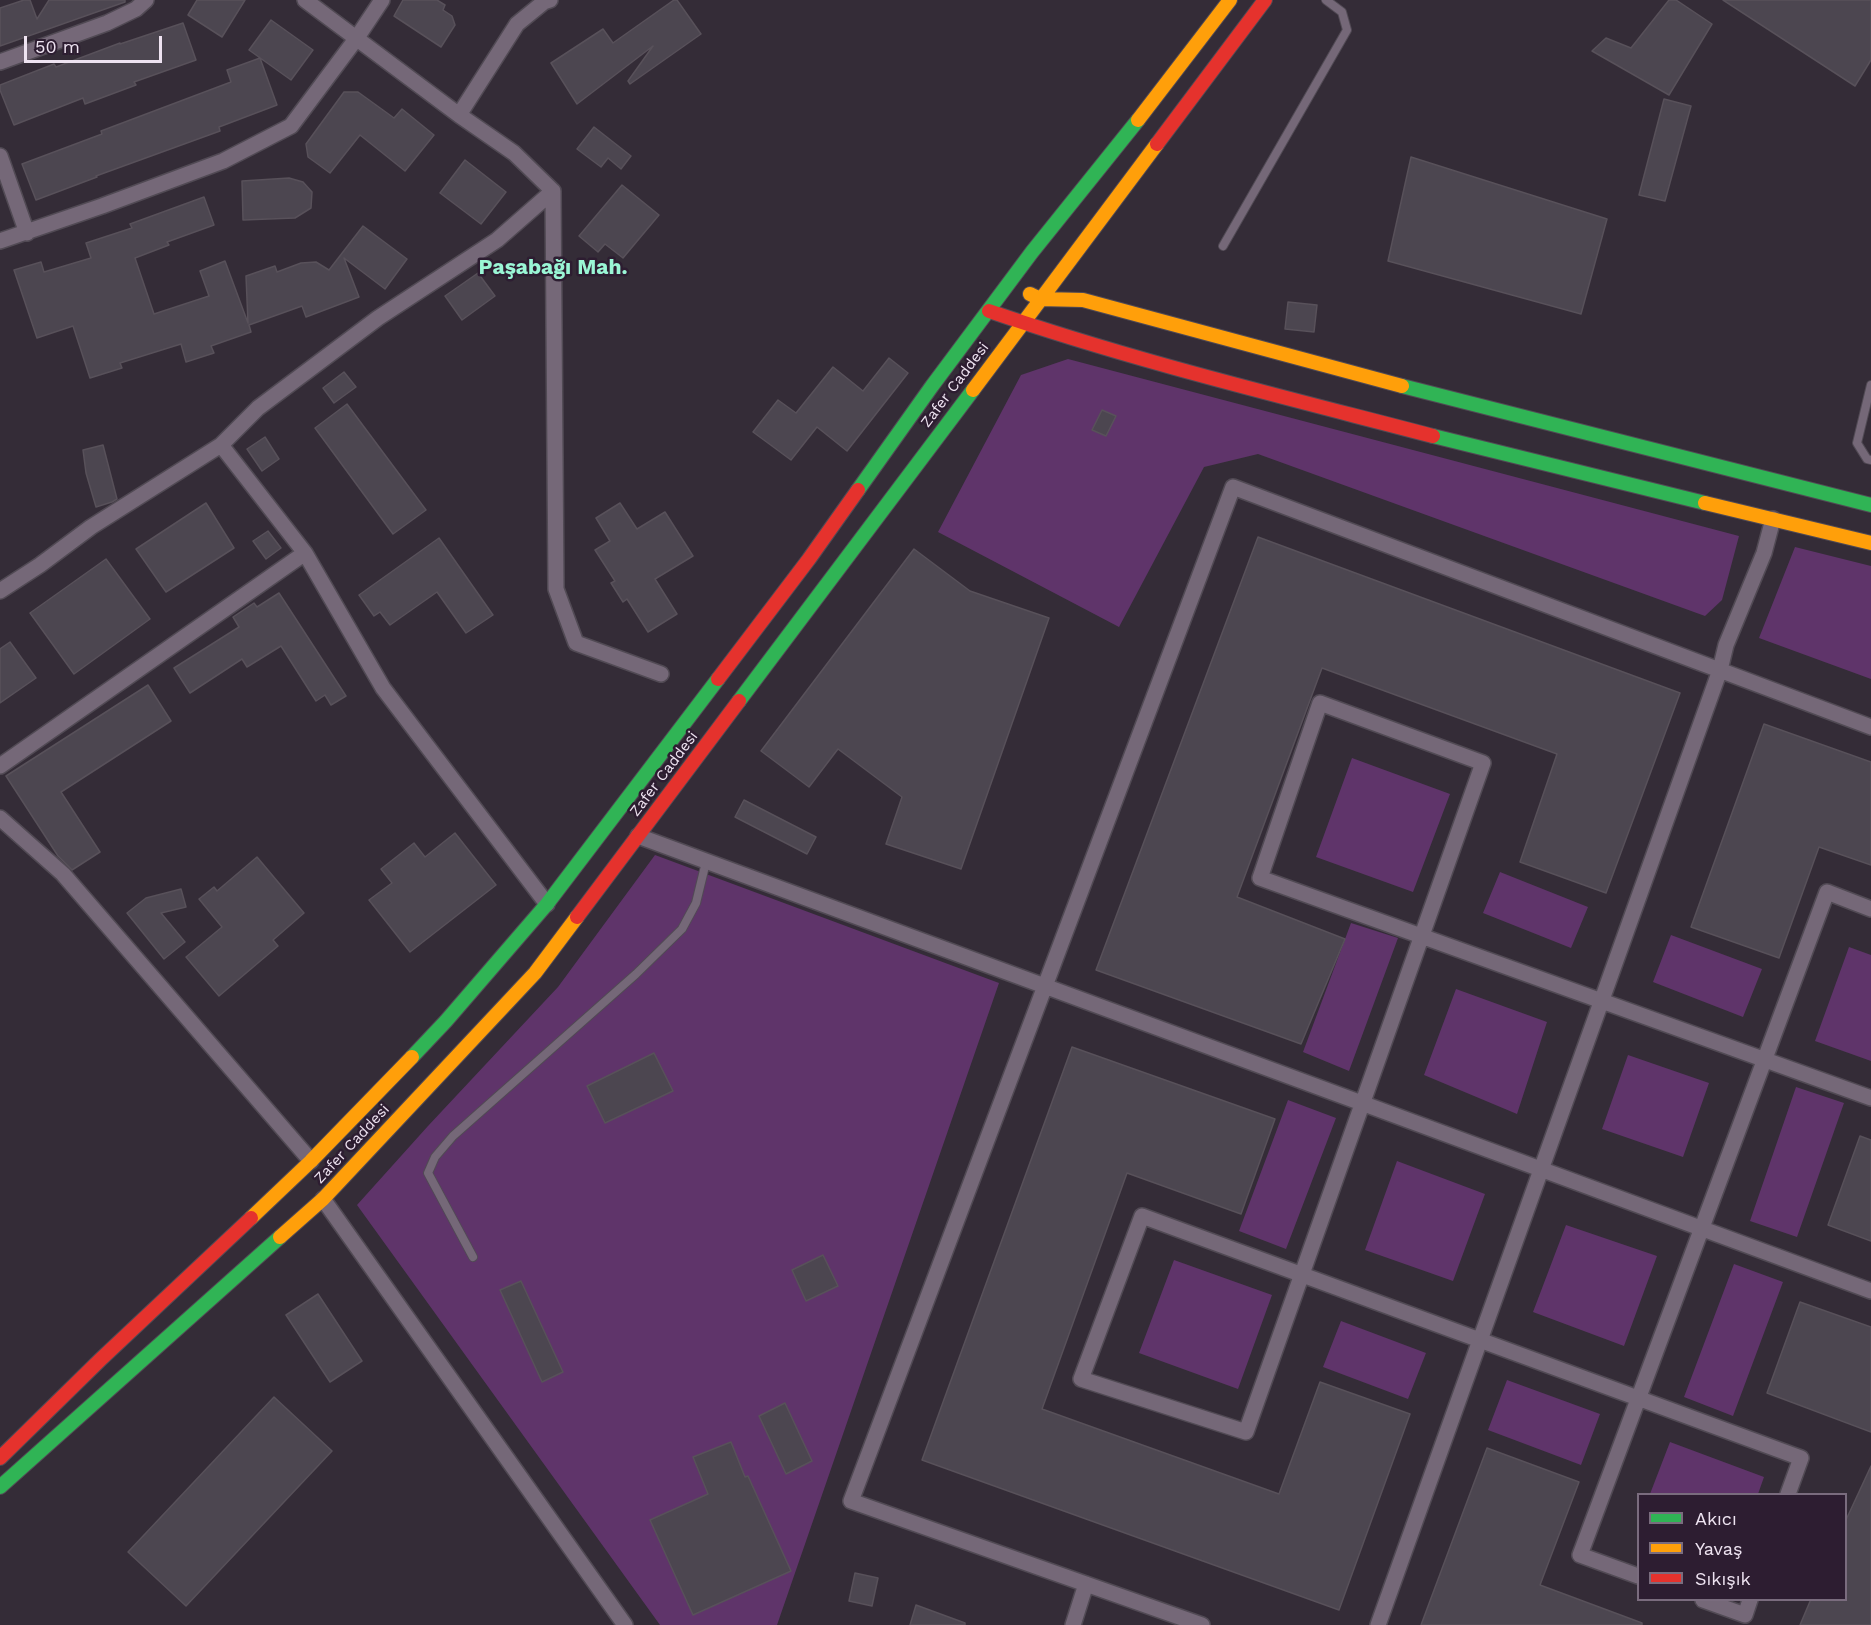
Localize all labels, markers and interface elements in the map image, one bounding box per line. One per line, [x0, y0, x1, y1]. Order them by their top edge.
scale bar [27, 24, 165, 62]
text: 50 m [35, 36, 80, 57]
district label: Paşabağı Mah. [478, 255, 628, 281]
street label: Zafer Caddesi [917, 339, 993, 431]
street label: Zafer Caddesi [626, 728, 702, 820]
street label: Zafer Caddesi [311, 1101, 393, 1187]
legend [1637, 1493, 1847, 1601]
text: Akıcı [1695, 1508, 1737, 1529]
text: Yavaş [1695, 1538, 1742, 1559]
text: Sıkışık [1695, 1568, 1751, 1589]

